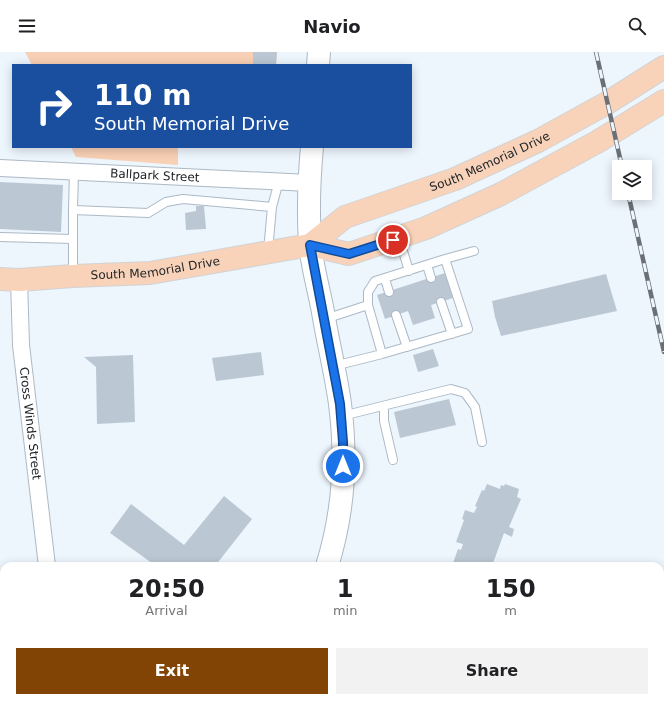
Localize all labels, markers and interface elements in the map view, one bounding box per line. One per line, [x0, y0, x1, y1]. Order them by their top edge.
icon: menu [16, 15, 38, 37]
icon: search [626, 15, 648, 37]
text: Navio [303, 16, 361, 37]
text: 110 m [94, 79, 191, 112]
icon: right [28, 80, 80, 132]
text: South Memorial Drive [94, 113, 289, 134]
street label: South Memorial Drive [428, 129, 553, 194]
map controls [612, 160, 652, 200]
button: layers [612, 160, 652, 200]
street label: Ballpark Street [110, 166, 200, 185]
pin [376, 223, 410, 257]
icon: arrive [382, 229, 404, 251]
street label: South Memorial Drive [90, 254, 221, 282]
street label: Cross Winds Street [17, 366, 44, 481]
position arrow [322, 445, 364, 487]
text: 20:50 [128, 575, 205, 603]
text: 1 [337, 575, 353, 603]
text: 150 [486, 575, 536, 603]
text: Arrival [145, 603, 188, 618]
text: min [333, 603, 357, 618]
text: m [504, 603, 517, 618]
button: Exit [16, 648, 328, 694]
button: Share [336, 648, 648, 694]

